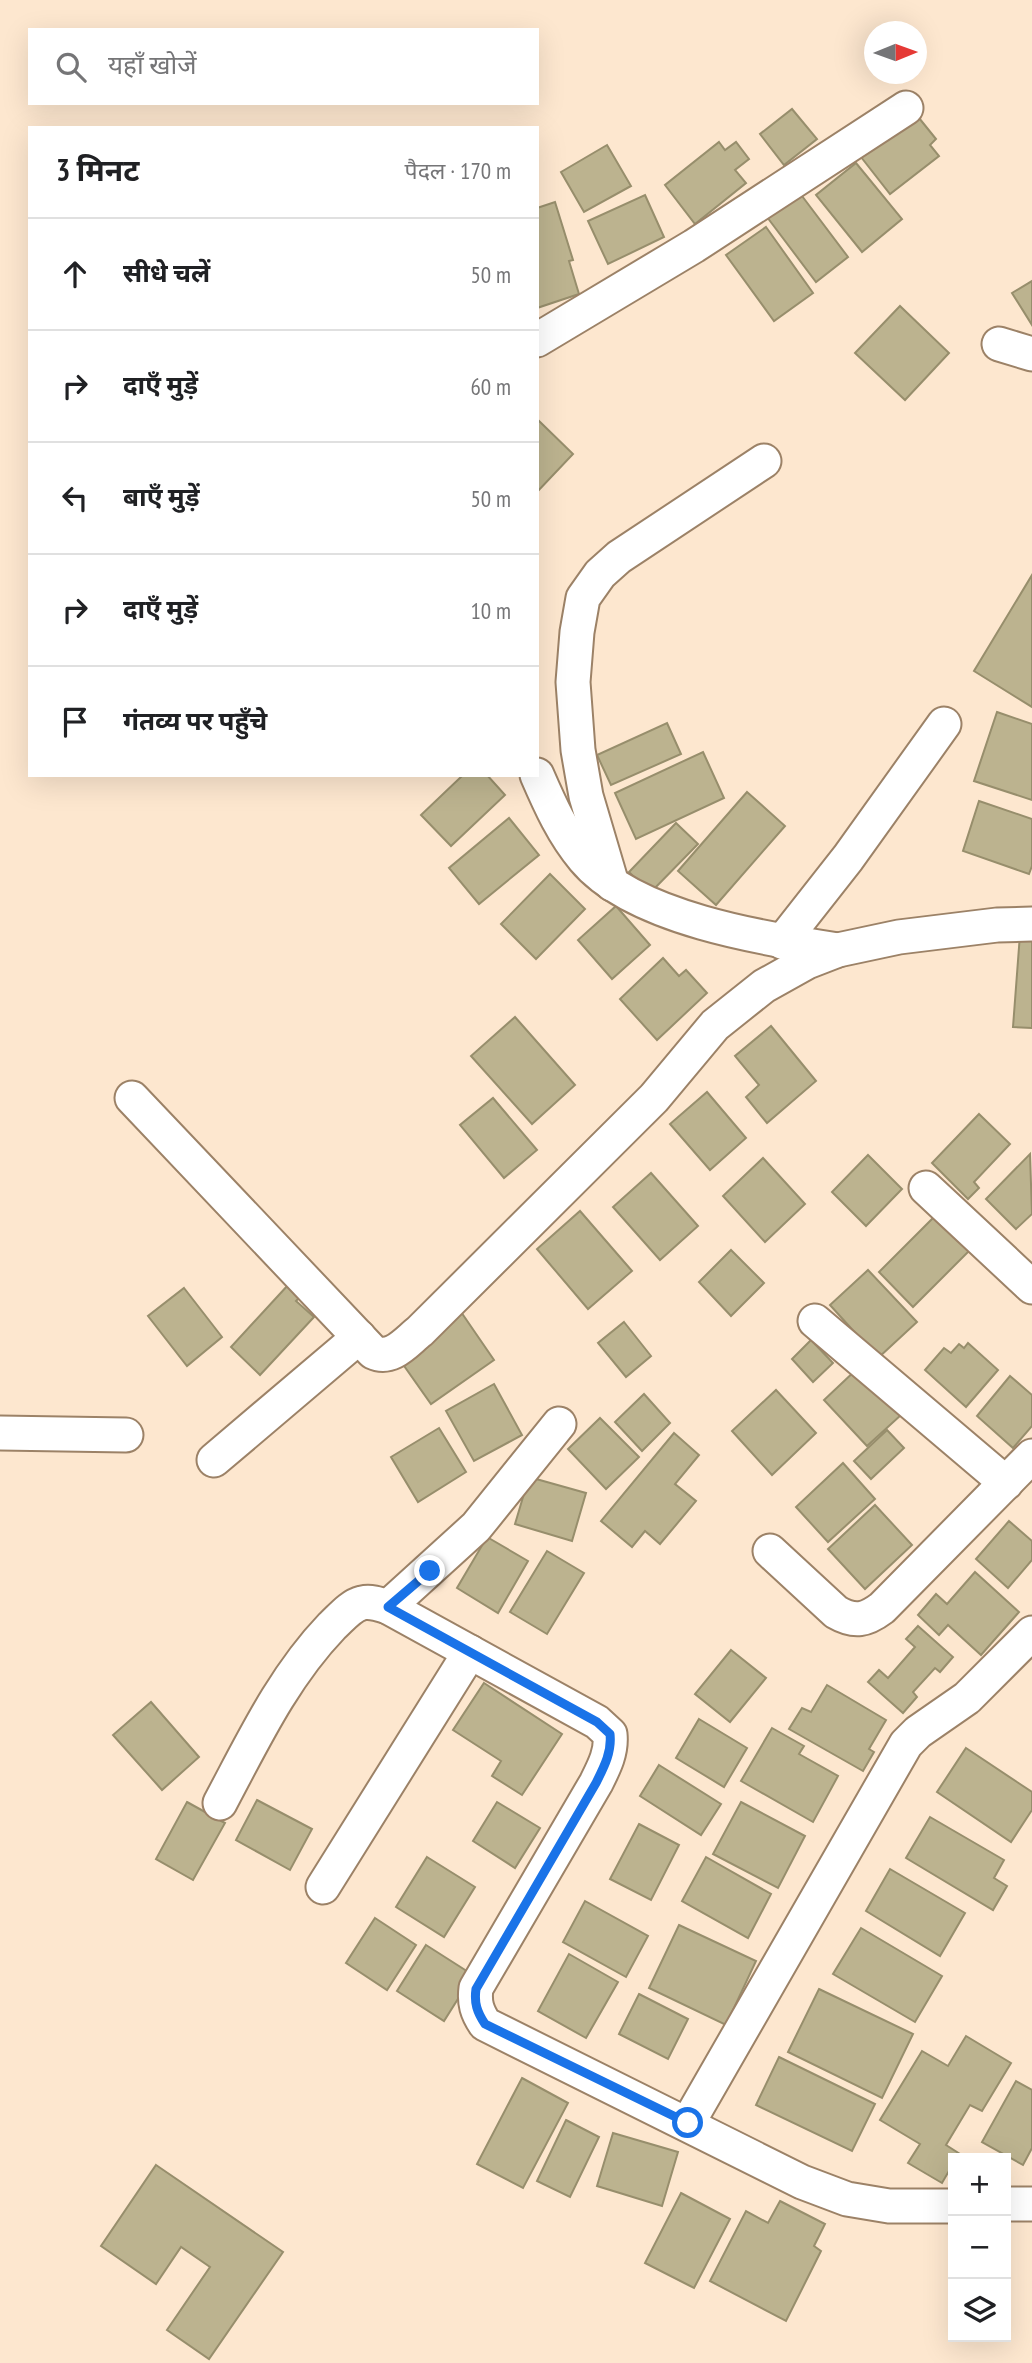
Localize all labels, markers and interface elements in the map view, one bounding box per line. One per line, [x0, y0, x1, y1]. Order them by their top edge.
north arrow [864, 21, 927, 84]
search box [28, 28, 539, 105]
icon: search [52, 48, 90, 86]
text: यहाँ खोजें [108, 48, 196, 81]
text: 3 मिनट [56, 150, 139, 189]
text: पैदल · 170 m [405, 156, 511, 185]
icon: ahead [56, 255, 94, 293]
text: सीधे चलें [123, 256, 210, 289]
text: 50 m [470, 260, 511, 289]
icon: right [56, 367, 94, 405]
text: दाएँ मुड़ें [123, 368, 198, 401]
text: 60 m [470, 372, 511, 401]
icon: left [56, 479, 94, 517]
text: बाएँ मुड़ें [123, 480, 200, 513]
text: 50 m [470, 484, 511, 513]
icon: right [56, 591, 94, 629]
text: दाएँ मुड़ें [123, 592, 198, 625]
text: 10 m [470, 596, 511, 625]
icon: arrive [56, 703, 94, 741]
text: गंतव्य पर पहुँचे [123, 704, 267, 737]
route end [414, 1555, 445, 1586]
route start [672, 2107, 703, 2138]
map controls [948, 2153, 1011, 2342]
button: + [948, 2153, 1011, 2216]
button: − [948, 2216, 1011, 2279]
button: layers [948, 2279, 1011, 2342]

